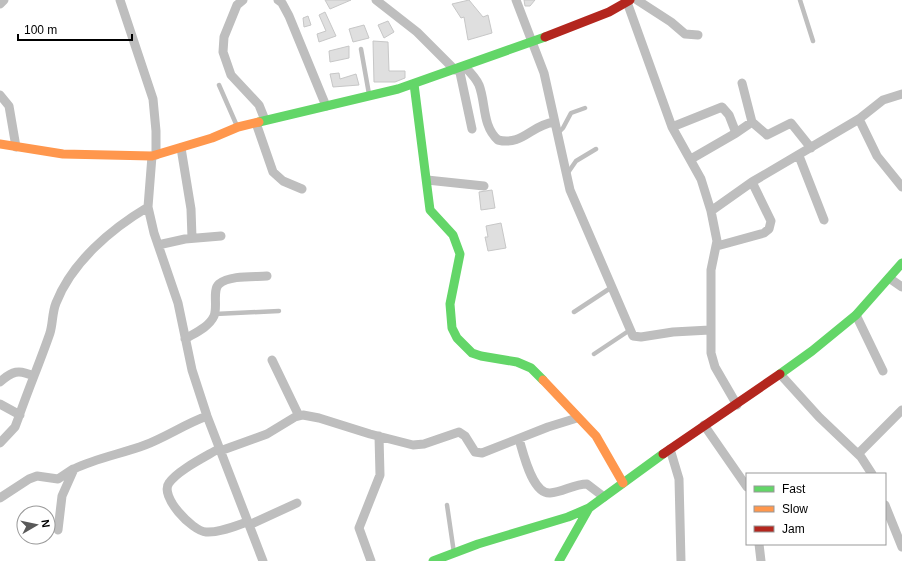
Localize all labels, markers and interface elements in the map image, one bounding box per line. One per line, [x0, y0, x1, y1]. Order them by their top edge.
scale bar [18, 16, 132, 42]
text: 100 m [24, 23, 57, 37]
legend [746, 473, 886, 545]
text: Fast [782, 482, 806, 496]
text: Slow [782, 502, 808, 516]
north arrow [16, 505, 56, 545]
text: N [39, 519, 52, 528]
text: Jam [782, 522, 805, 536]

